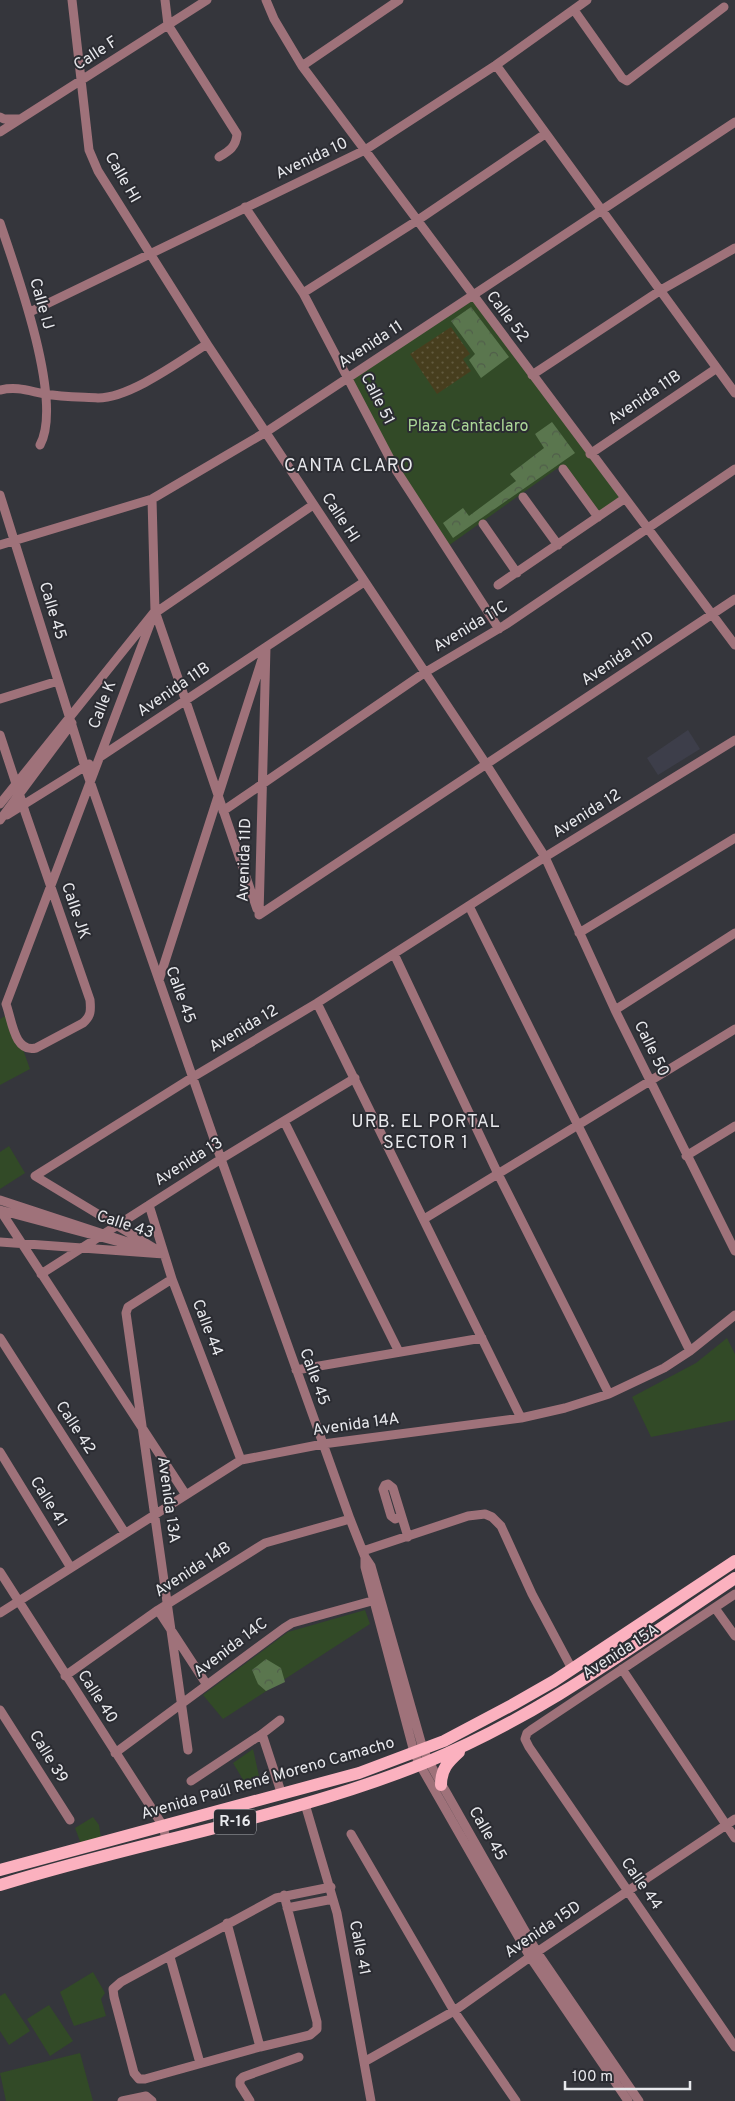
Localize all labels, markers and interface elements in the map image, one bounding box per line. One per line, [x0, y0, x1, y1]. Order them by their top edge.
street label: Calle F [70, 32, 122, 76]
street label: Avenida 10 [273, 134, 351, 184]
street label: Calle HI [100, 149, 144, 207]
street label: Calle IJ [24, 276, 58, 332]
street label: Calle 52 [481, 287, 533, 347]
street label: Avenida 11 [335, 317, 407, 373]
street label: Avenida 11B [605, 366, 685, 430]
street label: Calle 51 [356, 370, 398, 428]
park label: Plaza Cantaclaro [408, 417, 528, 437]
district label: CANTA CLARO [284, 455, 414, 478]
street label: Calle HI [317, 489, 363, 547]
street label: Calle 45 [34, 580, 70, 642]
street label: Avenida 11C [430, 597, 512, 657]
street label: Avenida 11D [578, 627, 658, 691]
street label: Avenida 11B [134, 658, 214, 722]
street label: Calle K [85, 678, 121, 732]
street label: Avenida 12 [549, 785, 625, 843]
street label: Avenida 11D [234, 818, 256, 902]
street label: Calle JK [56, 880, 94, 942]
street label: Calle 45 [160, 964, 200, 1026]
street label: Avenida 12 [206, 1001, 282, 1057]
street label: Calle 50 [629, 1018, 673, 1080]
district label: URB. EL PORTAL SECTOR 1 [351, 1111, 501, 1155]
street label: Avenida 13 [151, 1133, 227, 1191]
street label: Calle 43 [94, 1206, 156, 1244]
street label: Calle 44 [187, 1297, 227, 1359]
street label: Calle 45 [294, 1346, 334, 1408]
street label: Calle 42 [50, 1398, 100, 1458]
street label: Avenida 14A [311, 1409, 401, 1441]
street label: Avenida 13A [152, 1455, 184, 1545]
street label: Calle 41 [25, 1473, 71, 1531]
street label: Avenida 14B [151, 1538, 235, 1602]
street label: Avenida 14C [190, 1614, 272, 1682]
street label: Avenida 15A [579, 1620, 663, 1684]
street label: Calle 40 [72, 1667, 122, 1727]
street label: Calle 39 [24, 1727, 72, 1787]
street label: Avenida Paúl René Moreno Camacho [139, 1733, 397, 1825]
street label: Calle 45 [463, 1803, 511, 1865]
road number: R-16 [214, 1810, 256, 1834]
street label: Calle 44 [616, 1854, 666, 1914]
street label: Avenida 15D [501, 1897, 585, 1963]
street label: Calle 41 [344, 1919, 374, 1977]
scale bar [565, 2058, 690, 2090]
text: 100 m [572, 2068, 613, 2087]

